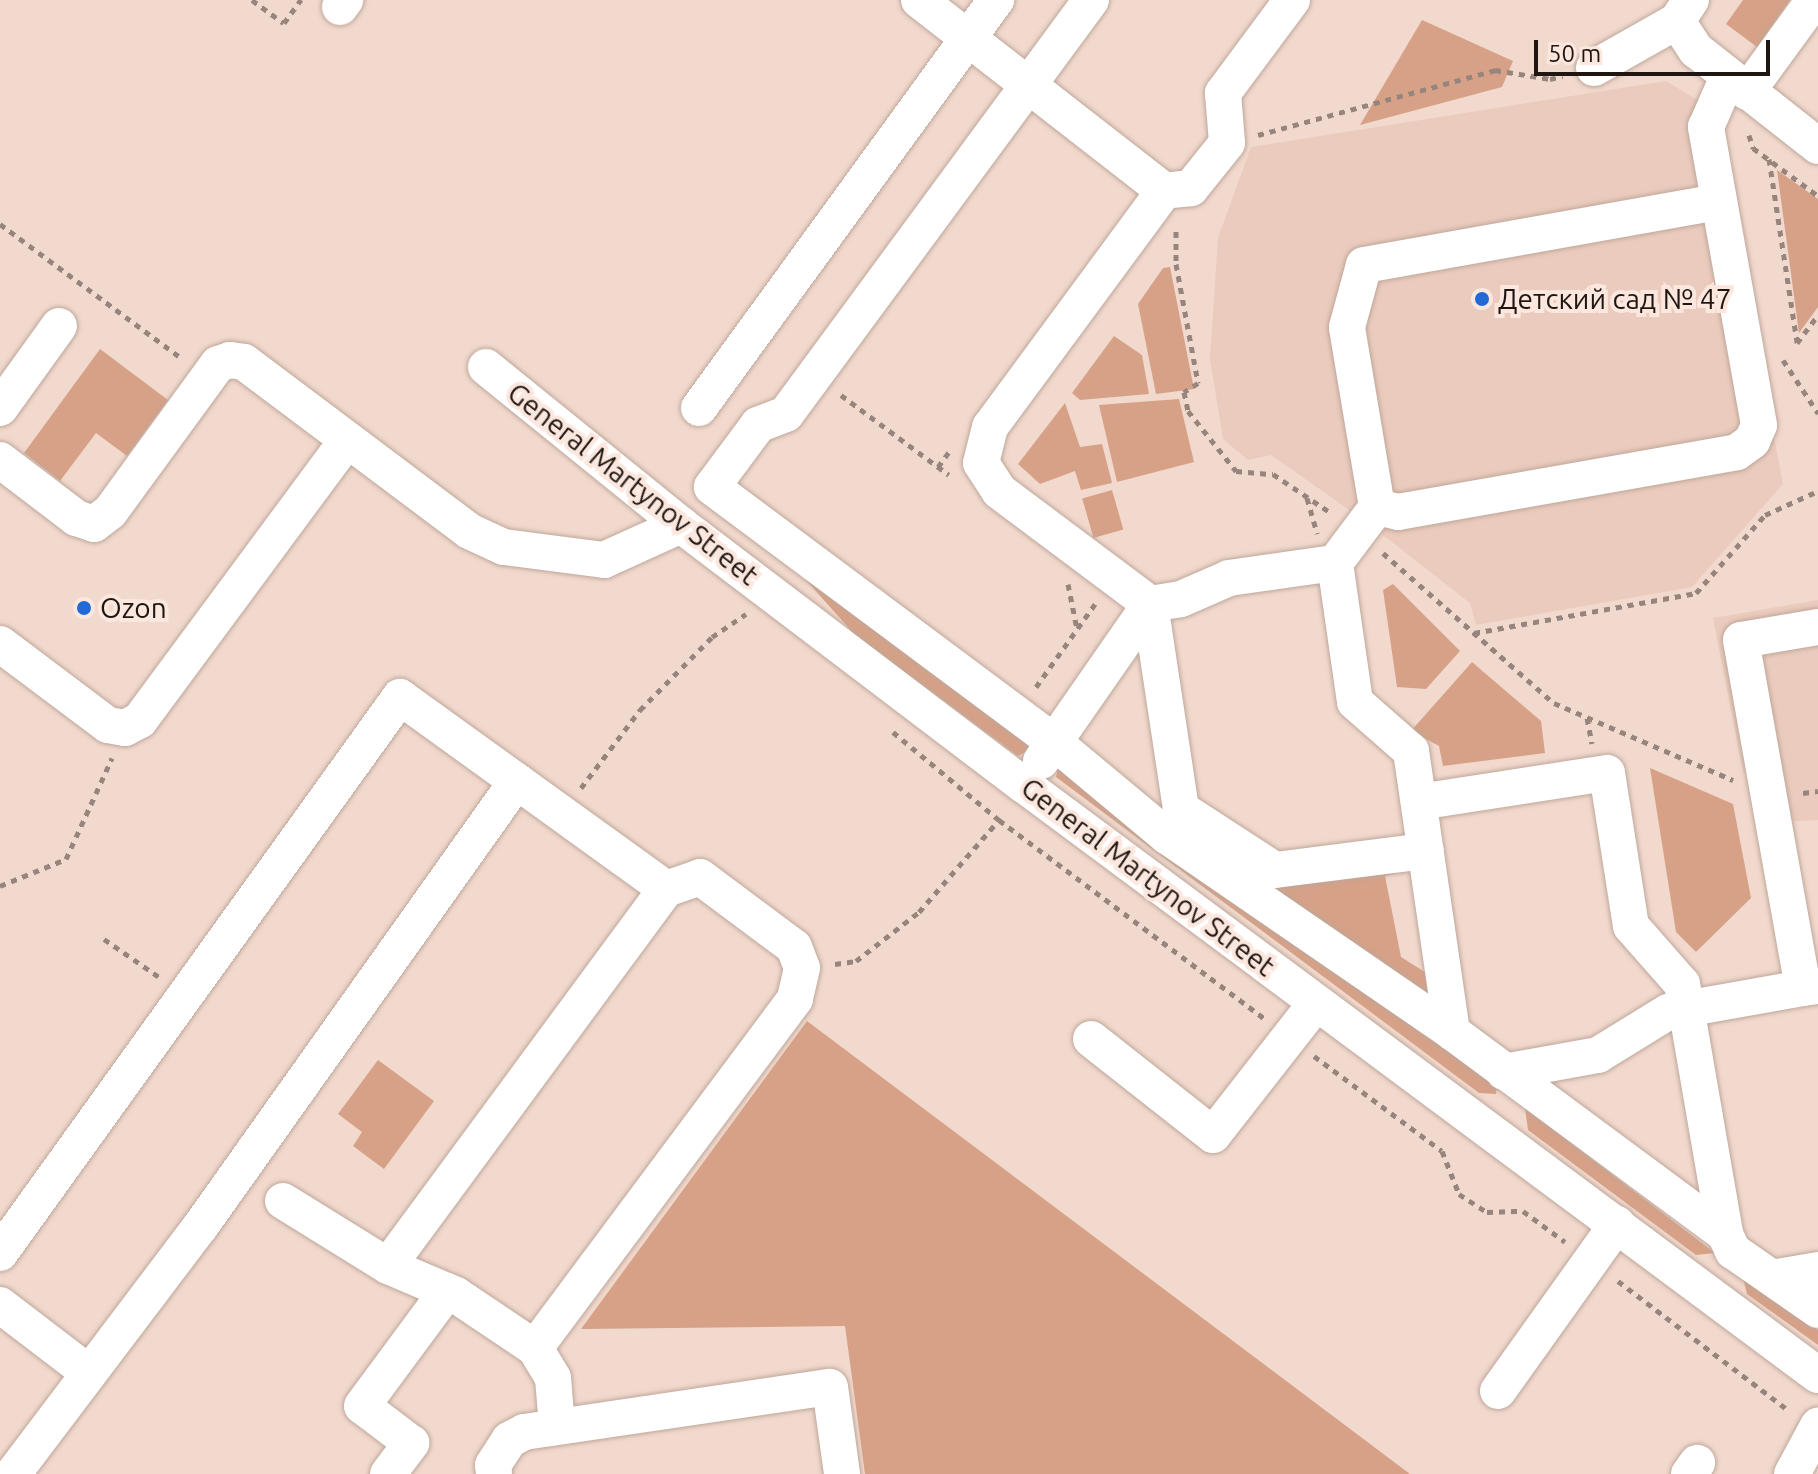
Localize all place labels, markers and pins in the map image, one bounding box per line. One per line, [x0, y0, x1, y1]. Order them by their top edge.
place label: Детский сад № 47 [1498, 282, 1731, 316]
marker: Детский сад № 47 [1473, 290, 1491, 308]
place label: Ozon [100, 591, 167, 625]
marker: Ozon [75, 599, 93, 617]

